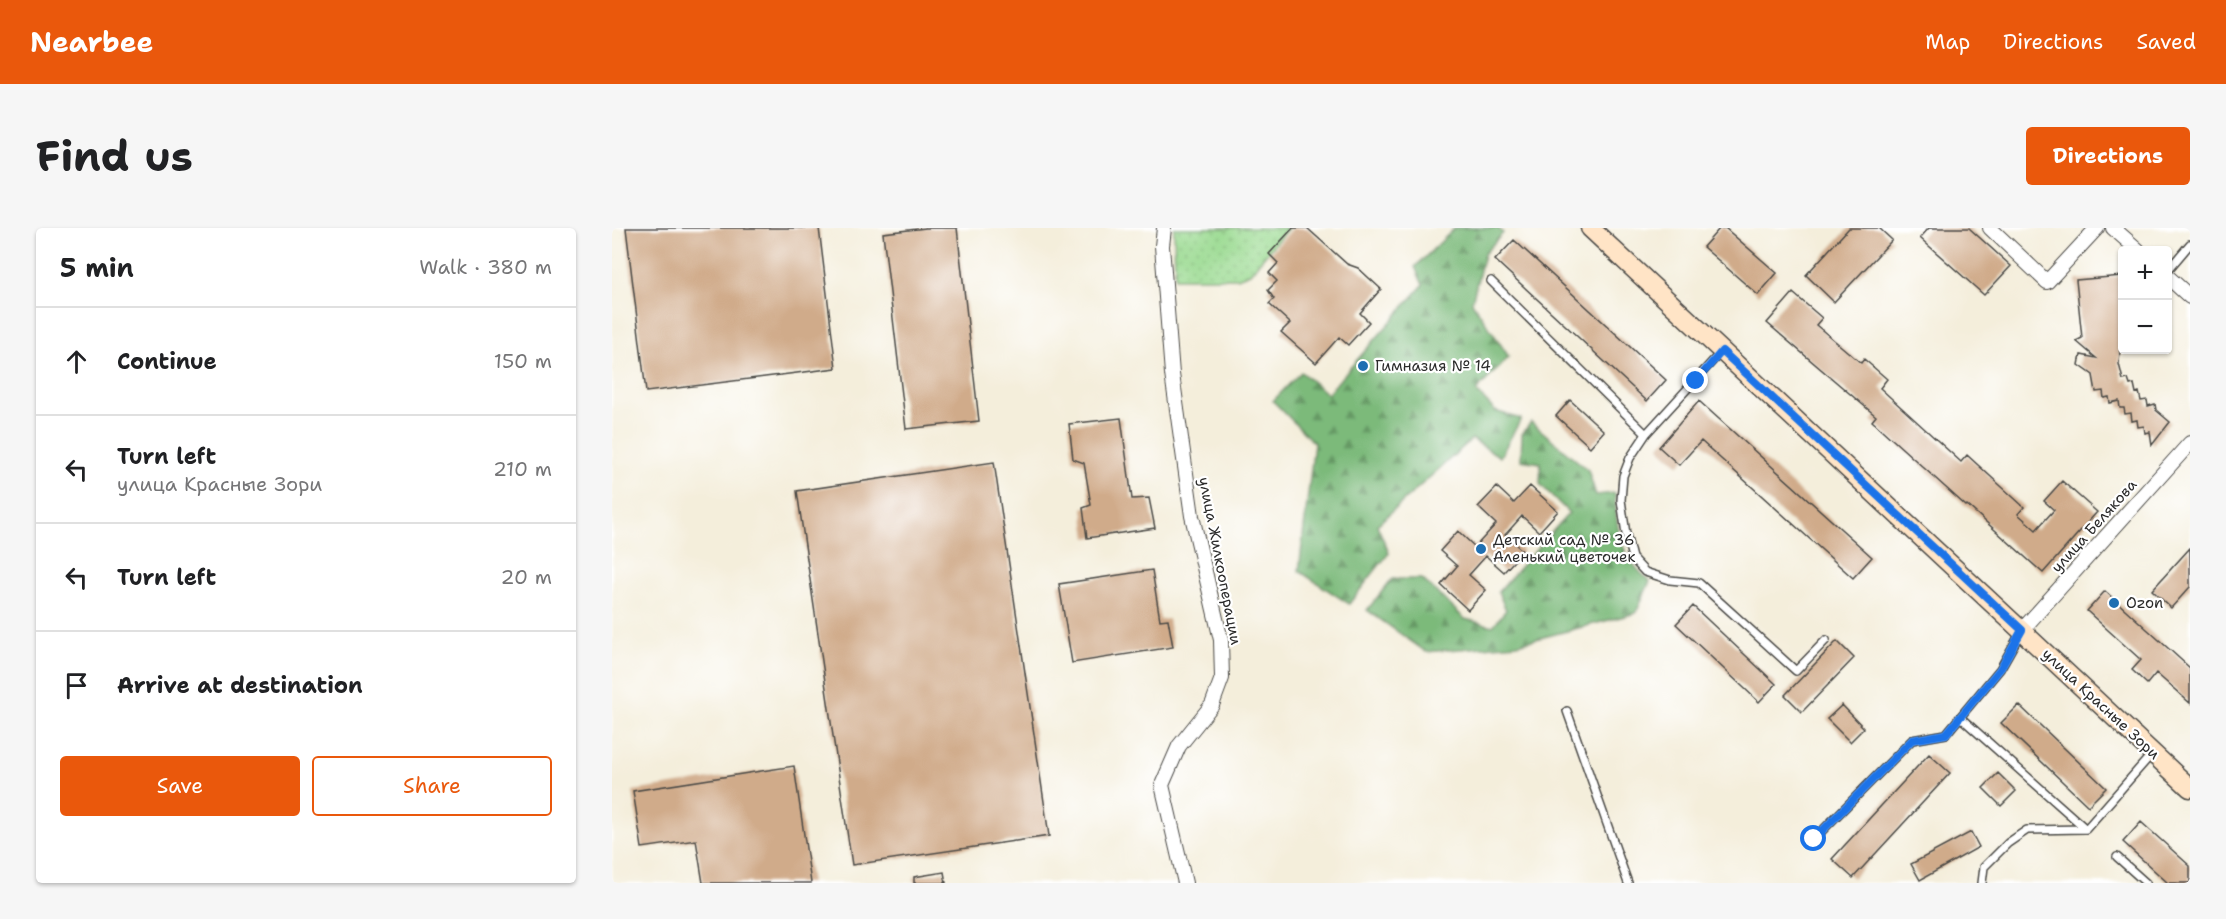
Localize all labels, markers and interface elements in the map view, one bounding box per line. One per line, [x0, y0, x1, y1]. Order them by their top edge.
text: Nearbee [30, 23, 153, 61]
text: Map [1925, 28, 1970, 56]
text: Directions [2003, 28, 2103, 56]
text: Saved [2136, 28, 2196, 56]
button: Directions [2026, 127, 2190, 185]
text: Find us [36, 128, 193, 184]
map controls [2118, 246, 2172, 354]
button: + [2118, 246, 2172, 300]
text: 5 min [60, 250, 134, 285]
text: Walk · 380 m [419, 254, 552, 280]
button: − [2118, 300, 2172, 354]
icon: ahead [60, 345, 93, 378]
text: Continue [117, 347, 217, 376]
text: 150 m [494, 348, 552, 374]
place label: Гимназия № 14 [1375, 356, 1491, 376]
marker: Гимназия № 14 [1356, 359, 1370, 373]
route end [1682, 367, 1708, 393]
text: Turn left [117, 442, 216, 471]
icon: left [60, 453, 93, 486]
text: 210 m [493, 456, 552, 482]
text: улица Красные Зори [117, 471, 322, 497]
street label: улица Жилкооперации [1194, 475, 1246, 647]
street label: улица Белякова [2047, 475, 2142, 577]
place label: Детский сад № 36 Аленький цветочек [1493, 530, 1635, 567]
marker: Детский сад № 36 Аленький цветочек [1474, 542, 1488, 556]
icon: left [60, 561, 93, 594]
text: Turn left [117, 563, 216, 592]
text: 20 m [501, 564, 552, 590]
place label: Ozon [2126, 593, 2163, 613]
marker: Ozon [2107, 596, 2121, 610]
street label: улица Красные Зори [2038, 644, 2164, 764]
icon: arrive [60, 669, 93, 702]
text: Arrive at destination [117, 671, 363, 700]
button: Save [60, 756, 300, 816]
button: Share [312, 756, 552, 816]
route start [1800, 825, 1826, 851]

